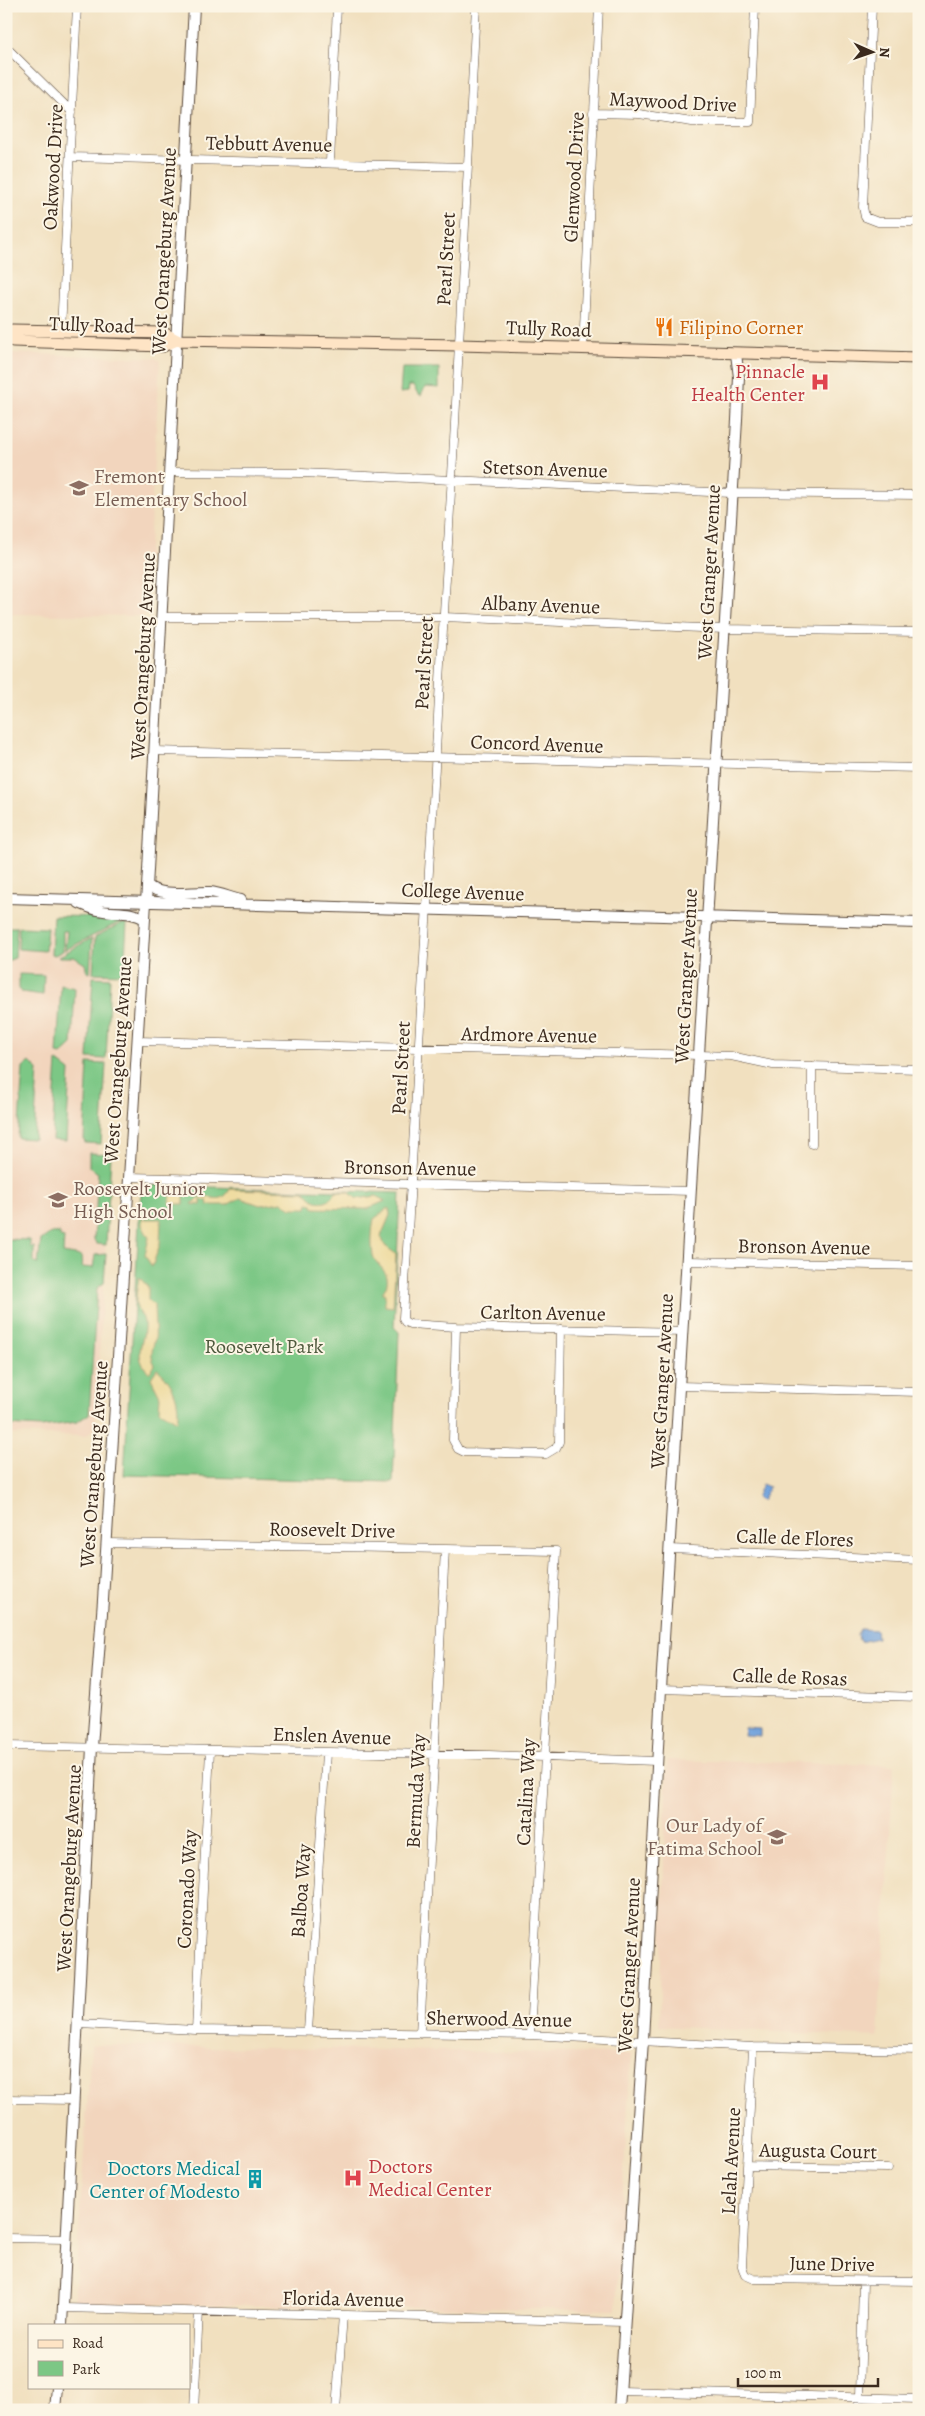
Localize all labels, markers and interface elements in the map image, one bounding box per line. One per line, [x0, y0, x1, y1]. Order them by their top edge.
north arrow [848, 28, 898, 78]
text: N [875, 47, 894, 58]
street label: Maywood Drive [608, 85, 738, 119]
street label: Oakwood Drive [36, 103, 70, 231]
street label: Glenwood Drive [557, 111, 591, 243]
street label: Tebbutt Avenue [206, 129, 333, 159]
street label: West Orangeburg Avenue [145, 147, 183, 356]
street label: Pearl Street [430, 211, 462, 307]
street label: Tully Road [49, 310, 135, 340]
street label: Tully Road [506, 314, 592, 344]
place label: Filipino Corner [679, 314, 804, 341]
restaurant icon: Filipino Corner [653, 316, 675, 338]
place label: Pinnacle Health Center [691, 358, 805, 408]
hospital icon: Pinnacle Health Center [809, 371, 831, 393]
street label: Stetson Avenue [482, 453, 608, 485]
place label: Fremont Elementary School [94, 463, 247, 513]
school or university icon: Fremont Elementary School [68, 477, 90, 499]
street label: West Granger Avenue [691, 484, 727, 661]
street label: West Orangeburg Avenue [124, 552, 162, 761]
street label: Albany Avenue [480, 589, 601, 621]
street label: Pearl Street [408, 615, 440, 711]
street label: Concord Avenue [470, 728, 604, 760]
street label: College Avenue [401, 876, 525, 908]
street label: West Granger Avenue [668, 888, 704, 1065]
street label: West Orangeburg Avenue [97, 956, 139, 1165]
street label: Pearl Street [385, 1020, 417, 1116]
street label: Ardmore Avenue [460, 1020, 597, 1050]
street label: Bronson Avenue [343, 1153, 477, 1183]
place label: Roosevelt Junior High School [73, 1175, 206, 1225]
school or university icon: Roosevelt Junior High School [47, 1189, 69, 1211]
street label: Bronson Avenue [737, 1232, 871, 1262]
street label: West Granger Avenue [644, 1293, 680, 1470]
street label: Carlton Avenue [480, 1298, 606, 1328]
park label: Roosevelt Park [204, 1333, 324, 1360]
street label: West Orangeburg Avenue [73, 1360, 115, 1569]
street label: Roosevelt Drive [269, 1515, 395, 1545]
street label: Calle de Flores [736, 1522, 854, 1554]
street label: Calle de Rosas [732, 1661, 848, 1693]
street label: Enslen Avenue [272, 1720, 392, 1752]
street label: Bermuda Way [400, 1732, 433, 1849]
street label: Catalina Way [510, 1737, 542, 1846]
street label: West Orangeburg Avenue [50, 1764, 88, 1973]
place label: Our Lady of Fatima School [647, 1812, 765, 1862]
school or university icon: Our Lady of Fatima School [766, 1826, 788, 1848]
street label: Coronado Way [170, 1828, 204, 1949]
street label: Balboa Way [284, 1842, 318, 1939]
street label: West Granger Avenue [611, 1877, 647, 2054]
street label: Sherwood Avenue [426, 2004, 572, 2034]
street label: Lelah Avenue [715, 2107, 747, 2215]
street label: Augusta Court [758, 2136, 878, 2166]
place label: Doctors Medical Center [368, 2153, 492, 2203]
place label: Doctors Medical Center of Modesto [89, 2155, 240, 2205]
hospital icon: Doctors Medical Center [342, 2167, 364, 2189]
building icon: Doctors Medical Center of Modesto [244, 2168, 266, 2190]
street label: June Drive [789, 2250, 875, 2278]
street label: Florida Avenue [282, 2284, 404, 2314]
legend [28, 2324, 190, 2388]
text: Road [72, 2333, 104, 2353]
scale bar [738, 2356, 878, 2388]
text: Park [72, 2359, 101, 2379]
text: 100 m [745, 2363, 782, 2383]

